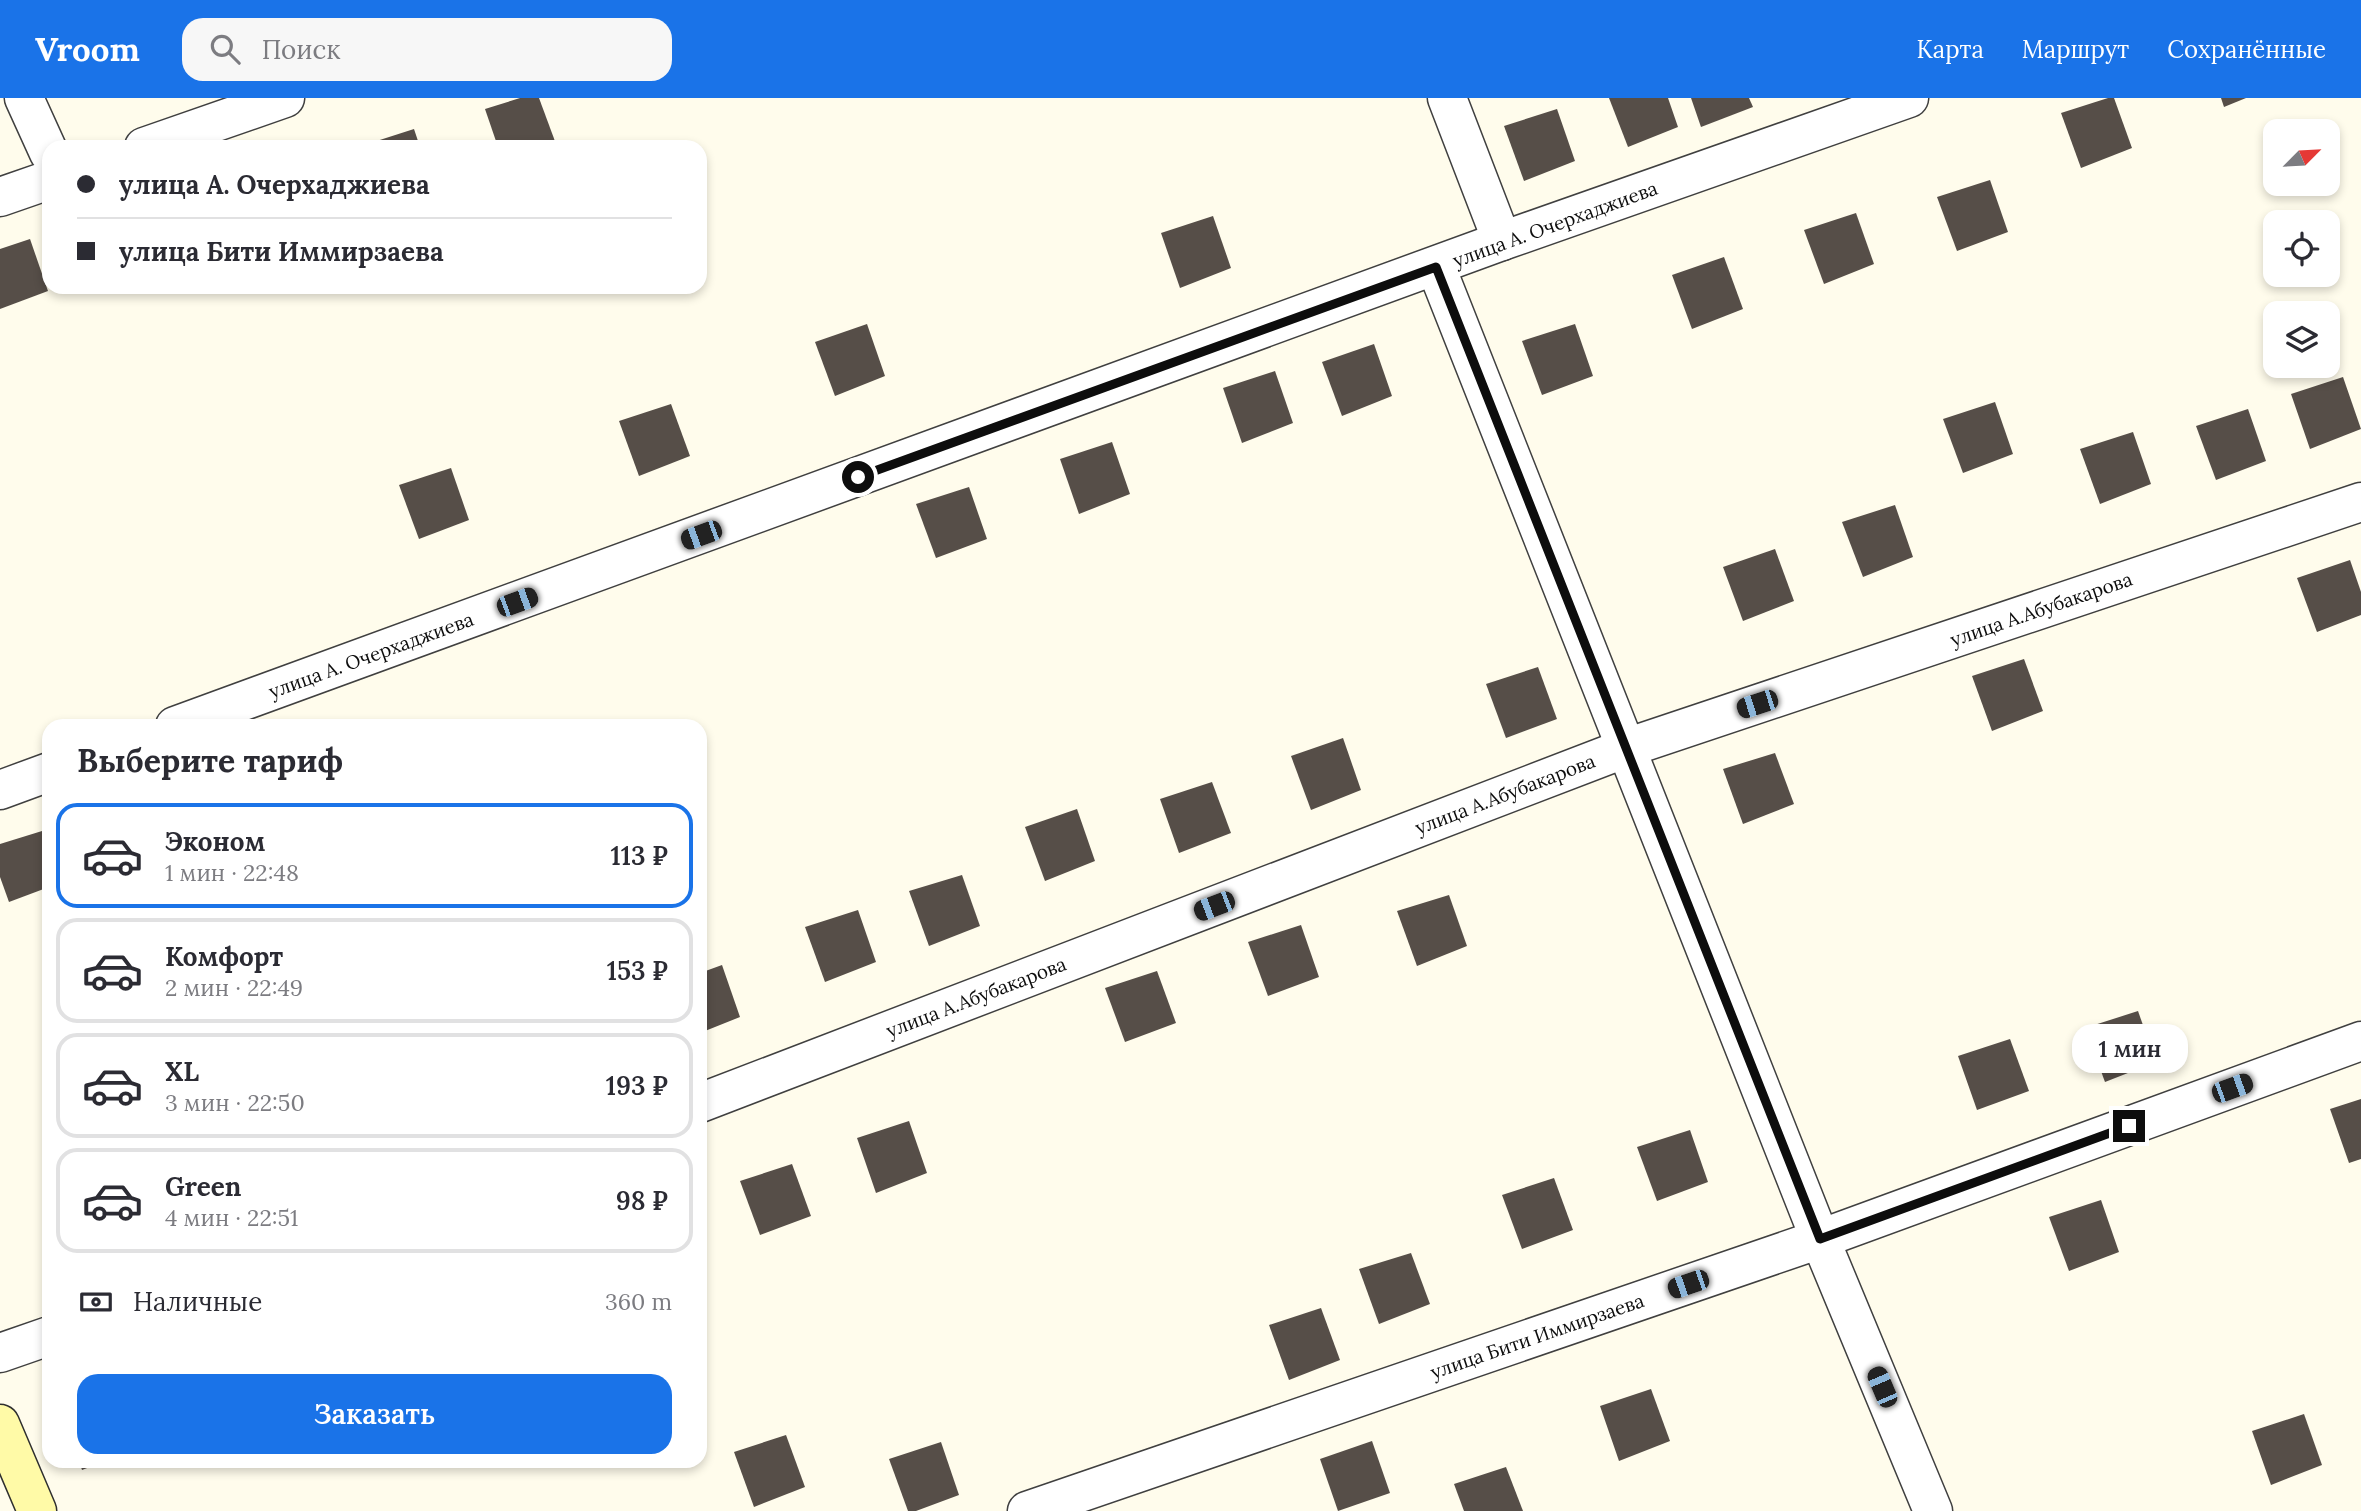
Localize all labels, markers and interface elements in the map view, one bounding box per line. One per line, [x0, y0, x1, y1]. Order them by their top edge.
search box [182, 18, 672, 81]
text: Vroom [35, 28, 140, 70]
icon: search [206, 30, 244, 68]
text: Поиск [262, 33, 340, 66]
text: Карта [1916, 34, 1984, 65]
text: Маршрут [2022, 34, 2129, 65]
text: Сохранённые [2167, 34, 2326, 65]
north arrow [2263, 119, 2340, 196]
map controls [2263, 119, 2340, 378]
text: улица А. Очерхаджиева [119, 168, 430, 201]
street label: улица А. Очерхаджиева [1449, 176, 1661, 272]
button: locate [2263, 210, 2340, 287]
text: улица Бити Иммирзаева [119, 235, 444, 268]
button: layers [2263, 301, 2340, 378]
route start [842, 461, 874, 493]
car [678, 518, 725, 552]
street label: улица А.Абубакарова [1947, 566, 2135, 651]
car [494, 585, 541, 619]
street label: улица А. Очерхаджиева [265, 607, 477, 703]
car [1734, 688, 1781, 720]
text: Выберите тариф [77, 740, 343, 781]
street label: улица А.Абубакарова [1411, 748, 1599, 839]
icon: car [81, 824, 144, 887]
text: Эконом [165, 825, 265, 858]
text: 113 ₽ [611, 839, 668, 872]
text: 1 мин · 22:48 [165, 858, 299, 887]
car [1191, 889, 1238, 923]
icon: car [81, 939, 144, 1002]
text: Комфорт [165, 940, 283, 973]
street label: улица А.Абубакарова [882, 951, 1070, 1042]
text: 153 ₽ [607, 954, 668, 987]
text: 2 мин · 22:49 [165, 973, 303, 1002]
callout: 1 мин [2071, 1024, 2187, 1074]
text: 1 мин [2099, 1034, 2161, 1063]
icon: car [81, 1054, 144, 1117]
text: XL [165, 1055, 199, 1088]
text: 193 ₽ [606, 1069, 668, 1102]
car [2209, 1071, 2256, 1105]
text: 3 мин · 22:50 [165, 1088, 305, 1117]
route end [2113, 1110, 2145, 1142]
icon: car [81, 1169, 144, 1232]
text: Green [165, 1170, 241, 1203]
text: 98 ₽ [616, 1184, 668, 1217]
text: 4 мин · 22:51 [165, 1203, 298, 1232]
car [1665, 1267, 1712, 1301]
icon: cash [77, 1283, 115, 1321]
text: Наличные [133, 1285, 262, 1318]
text: 360 m [605, 1287, 672, 1316]
street label: улица Бити Иммирзаева [1427, 1288, 1647, 1384]
car [1865, 1364, 1900, 1410]
button: Заказать [77, 1374, 672, 1454]

